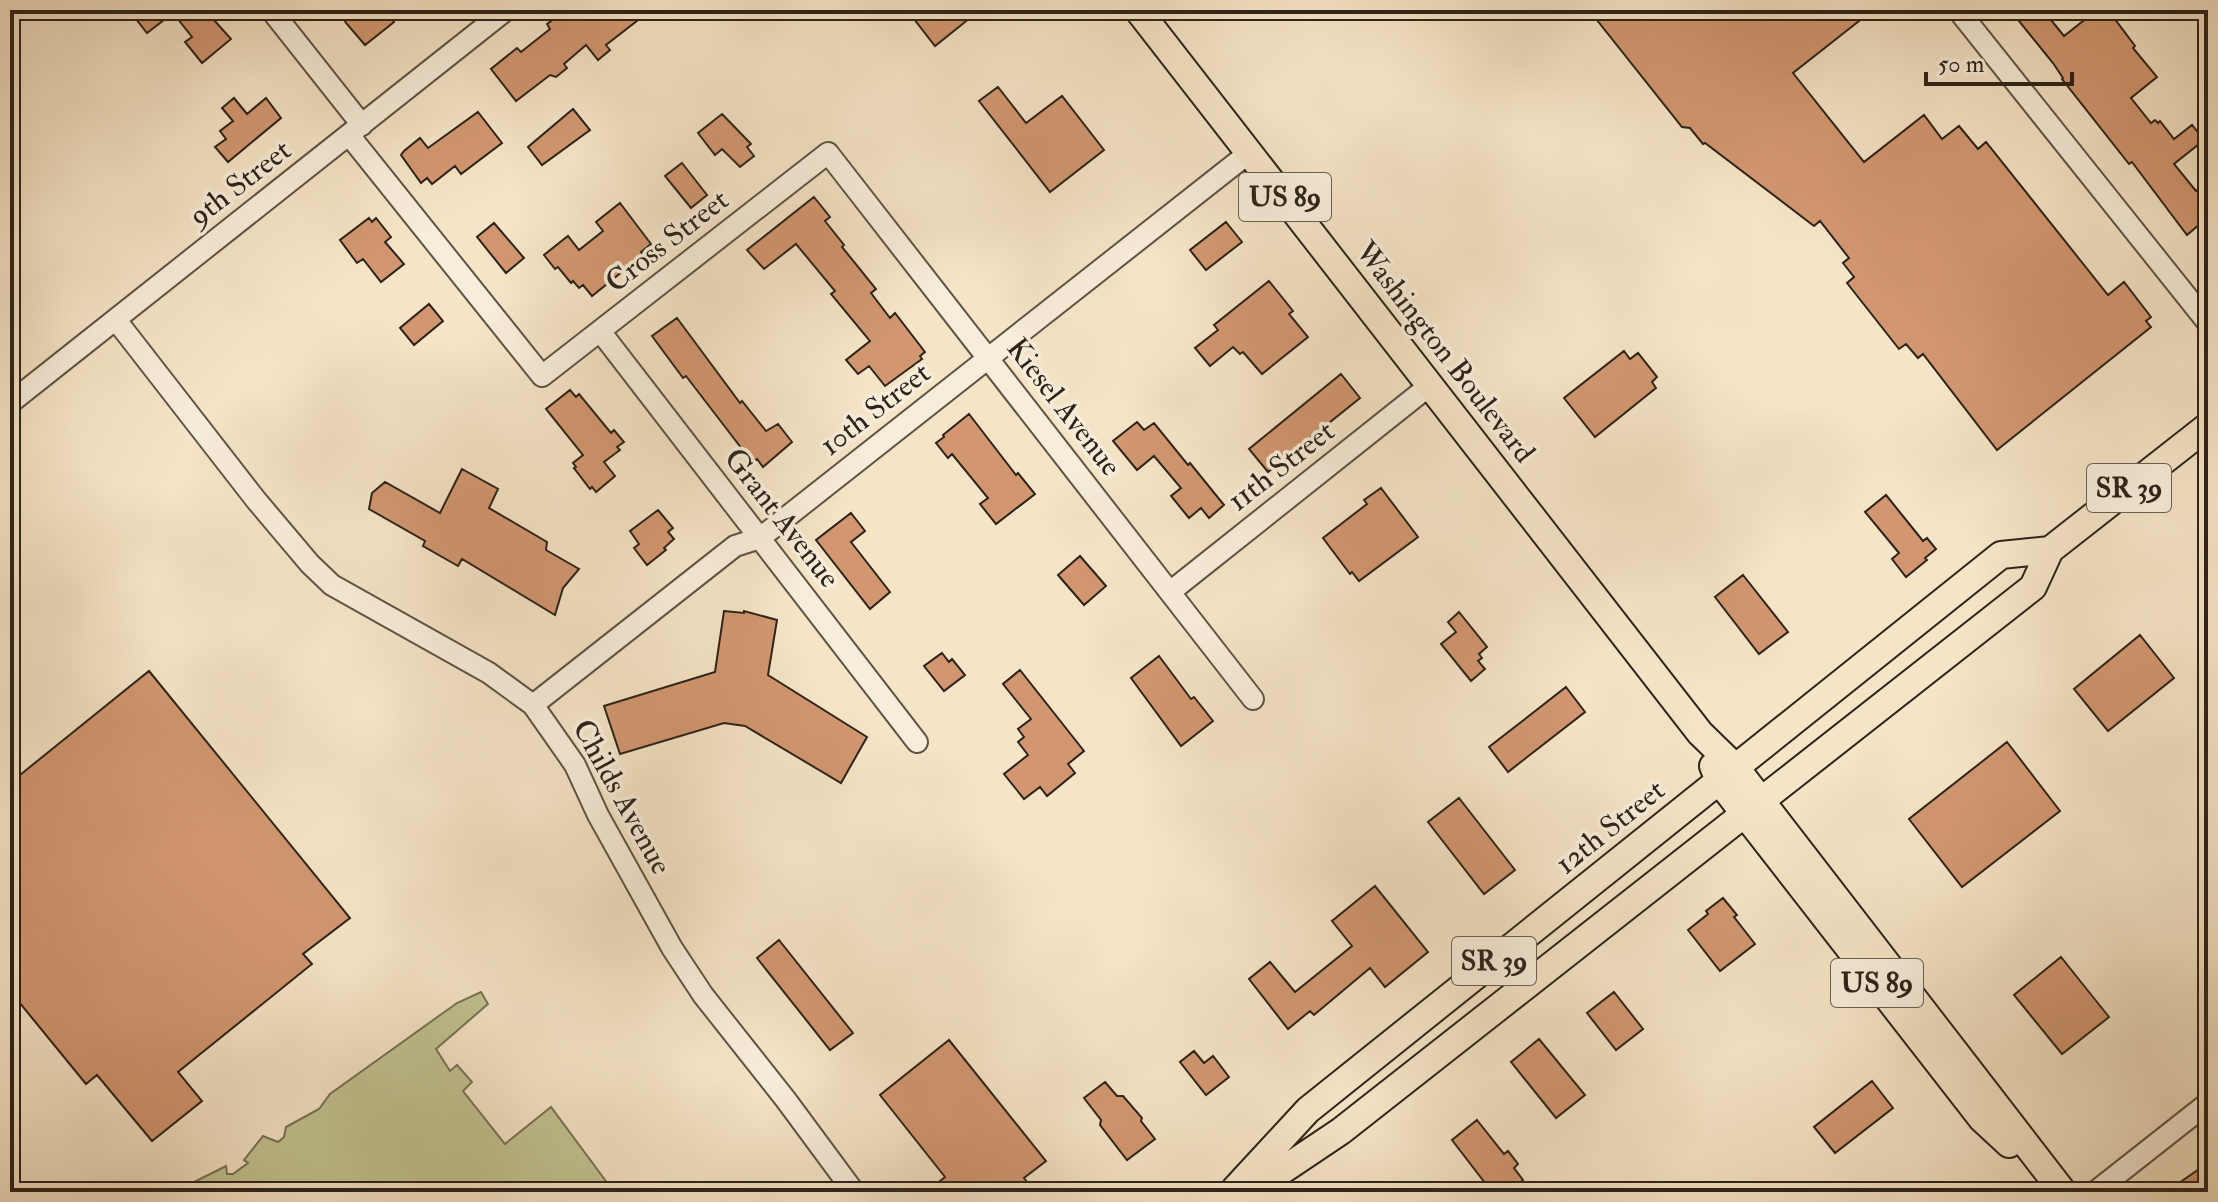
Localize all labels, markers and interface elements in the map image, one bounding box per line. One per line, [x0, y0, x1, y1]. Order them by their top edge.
scale bar [1926, 36, 2072, 86]
text: 50 m [1938, 49, 1985, 80]
street label: 9th Street [180, 131, 299, 236]
road number: US 89 [1239, 173, 1331, 221]
street label: Cross Street [598, 181, 736, 301]
street label: Washington Boulevard [1346, 233, 1543, 470]
street label: Kiesel Avenue [999, 331, 1129, 483]
street label: 10th Street [812, 354, 938, 464]
street label: 11th Street [1220, 413, 1342, 519]
street label: Grant Avenue [716, 441, 848, 595]
road number: SR 39 [2087, 464, 2171, 512]
street label: Childs Avenue [564, 713, 680, 881]
street label: 12th Street [1548, 772, 1672, 882]
road number: SR 39 [1452, 937, 1536, 985]
road number: US 89 [1831, 959, 1923, 1007]

